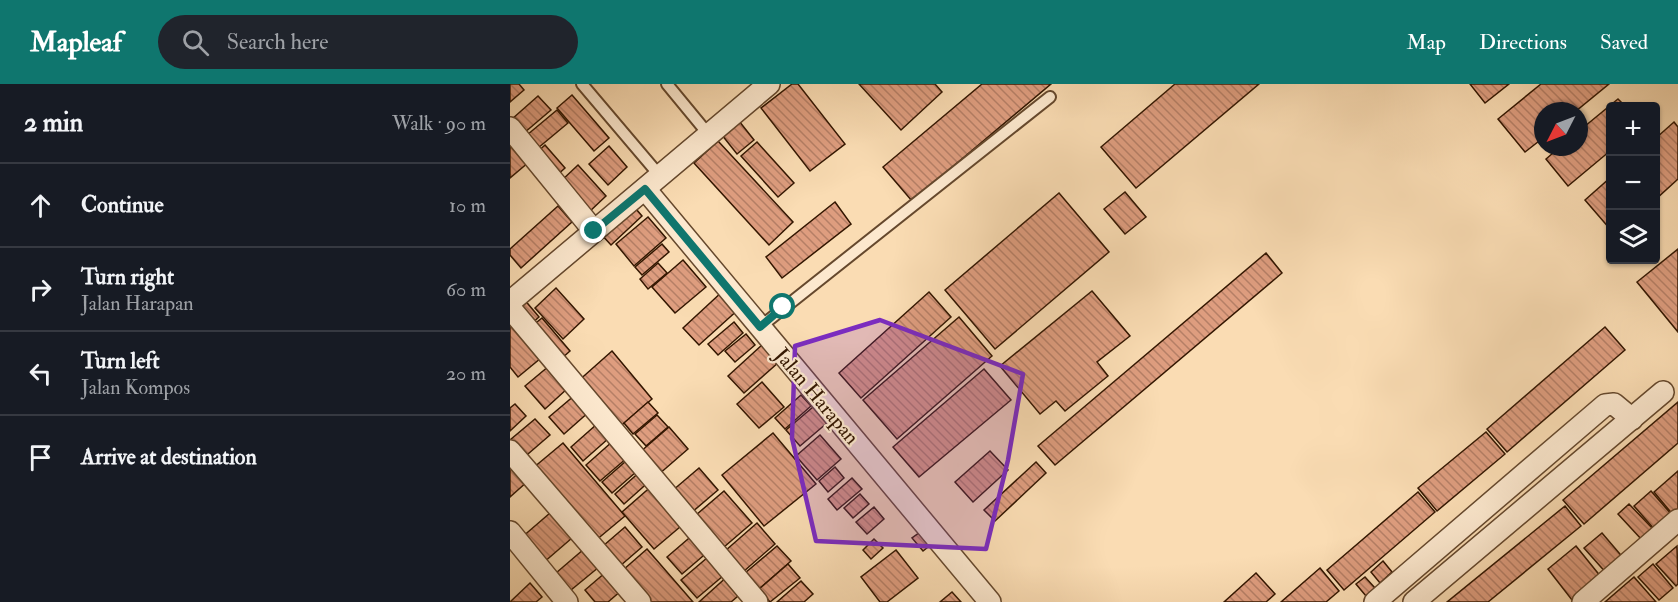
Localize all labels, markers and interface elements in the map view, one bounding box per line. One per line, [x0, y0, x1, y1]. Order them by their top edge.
search box [158, 15, 578, 69]
text: Mapleaf [30, 25, 122, 60]
icon: search [179, 26, 212, 59]
text: Search here [227, 28, 328, 56]
text: Map [1406, 29, 1446, 56]
text: Directions [1479, 29, 1567, 56]
text: Saved [1600, 29, 1648, 56]
north arrow [1534, 102, 1588, 156]
map controls [1606, 102, 1660, 264]
button: + [1606, 102, 1660, 156]
text: 2 min [24, 107, 83, 139]
text: Walk · 90 m [392, 111, 486, 136]
button: − [1606, 156, 1660, 210]
icon: ahead [24, 189, 57, 222]
text: Continue [81, 191, 164, 219]
text: 10 m [449, 193, 486, 218]
button: layers [1606, 210, 1660, 264]
route end [580, 217, 606, 243]
text: Turn right [81, 263, 174, 291]
icon: right [24, 273, 57, 306]
text: 60 m [446, 277, 486, 302]
text: Jalan Harapan [81, 291, 194, 316]
route start [769, 293, 795, 319]
street label: Jalan Harapan [768, 342, 865, 450]
text: Turn left [81, 347, 160, 375]
icon: left [24, 357, 57, 390]
text: 20 m [446, 361, 486, 386]
text: Jalan Kompos [81, 375, 190, 400]
icon: arrive [24, 441, 57, 474]
text: Arrive at destination [81, 443, 257, 471]

